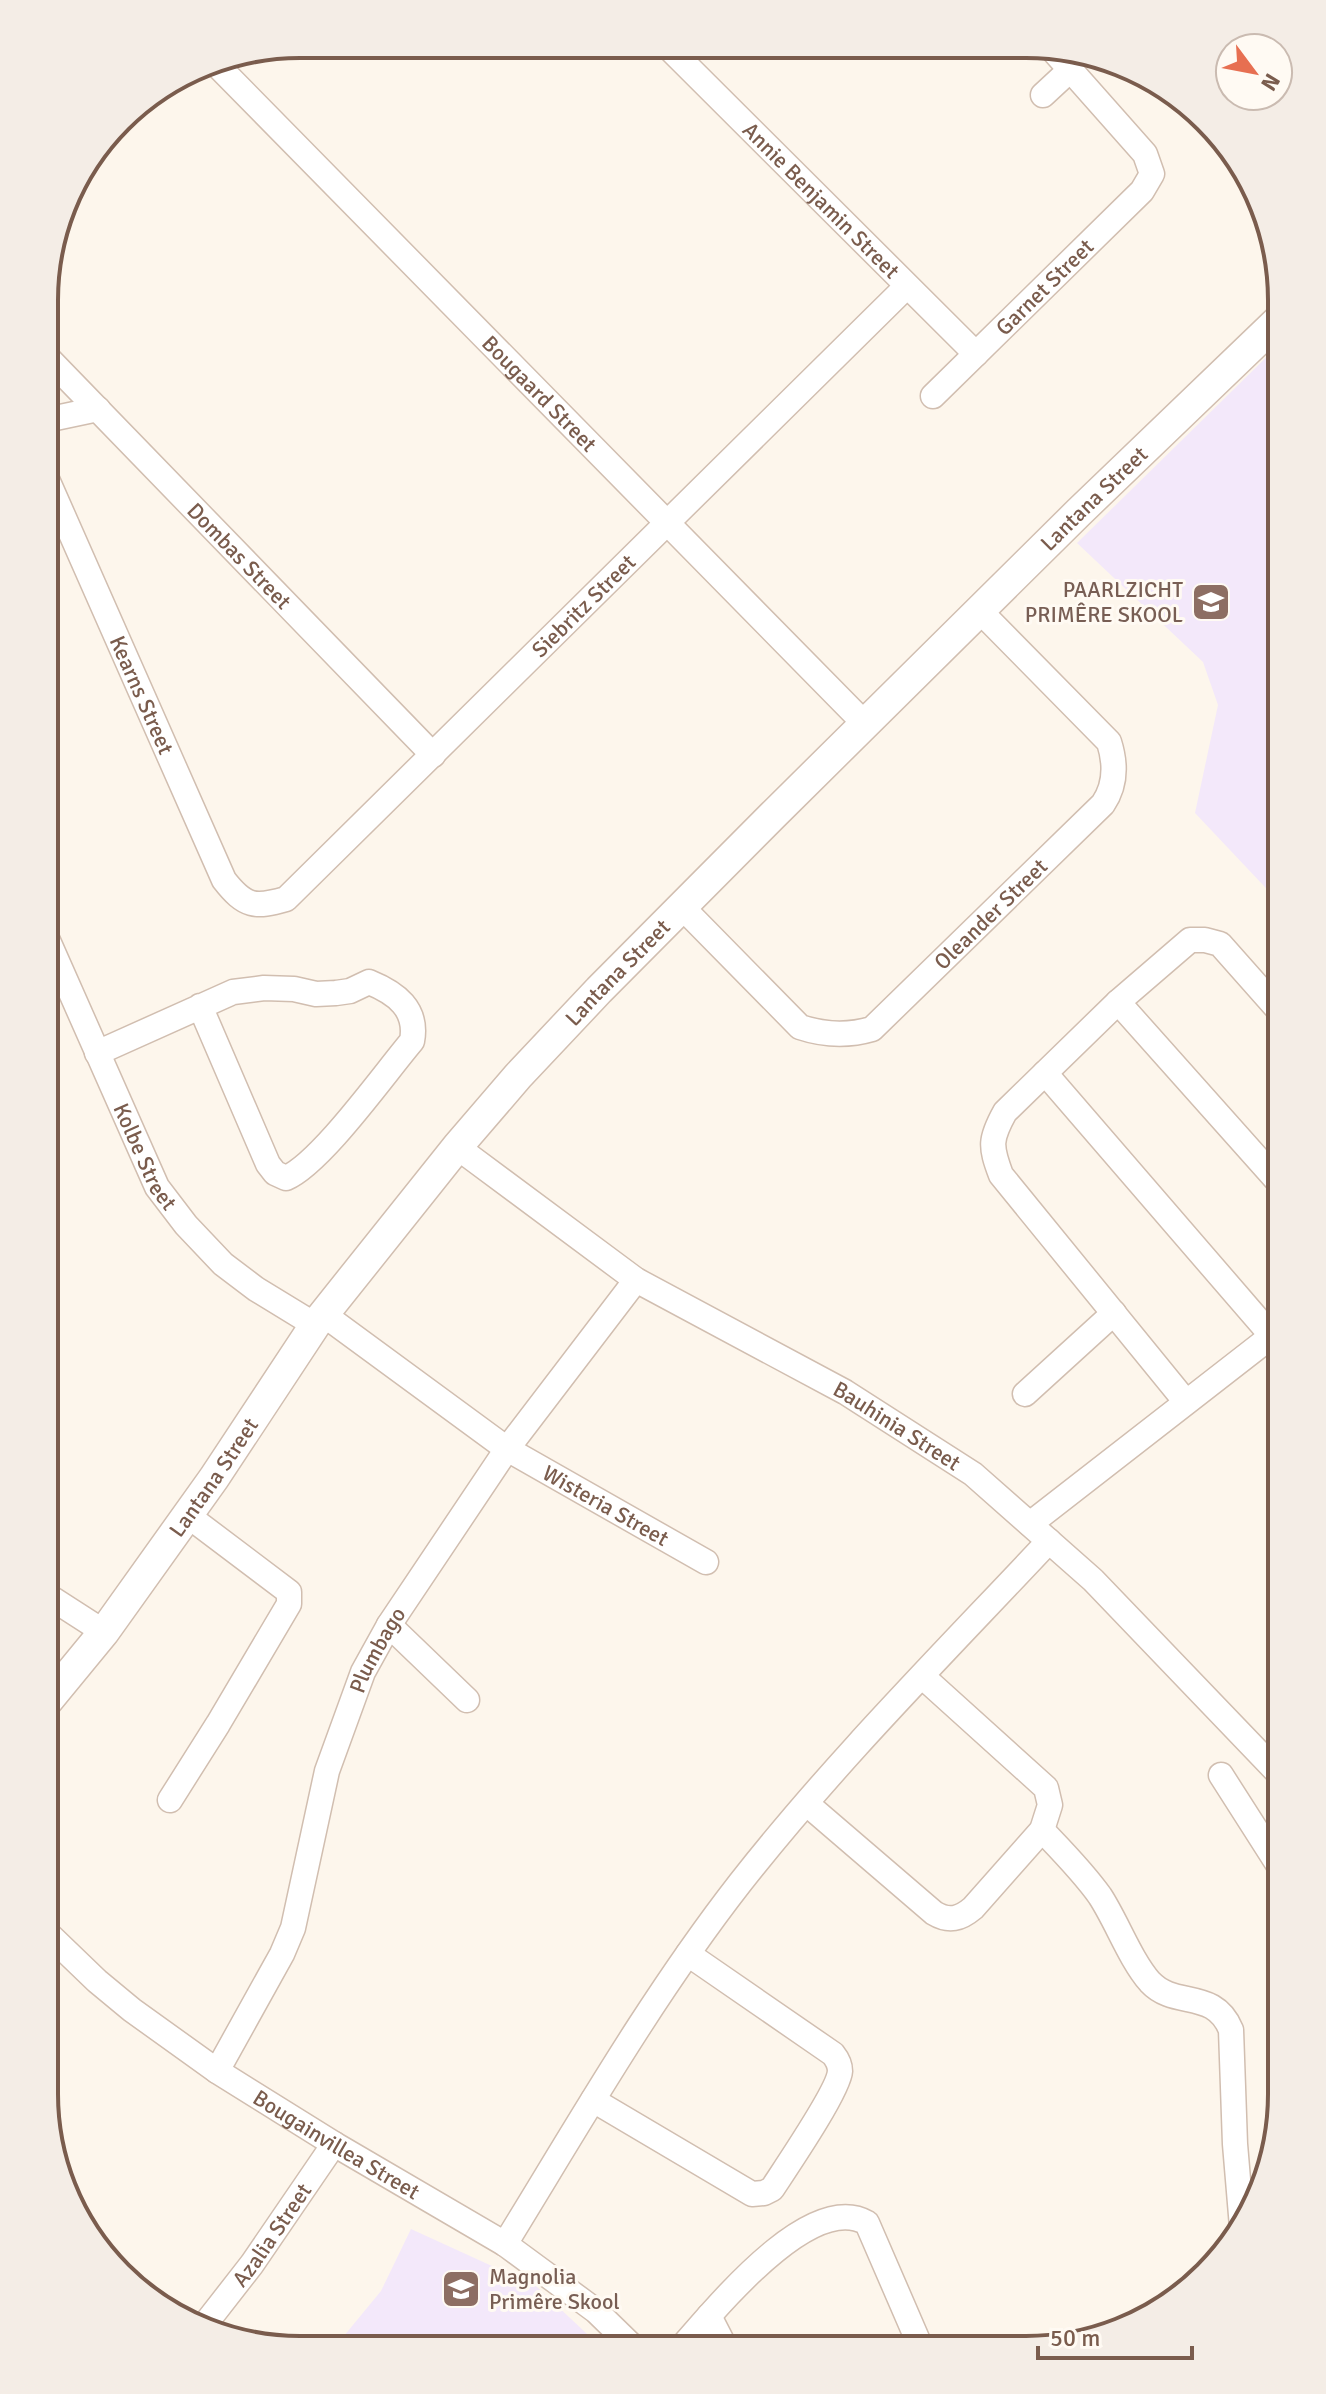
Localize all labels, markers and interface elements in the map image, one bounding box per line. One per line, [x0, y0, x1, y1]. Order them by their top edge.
north arrow [1214, 32, 1294, 112]
text: N [1255, 69, 1286, 96]
street label: Annie Benjamin Street [737, 116, 905, 284]
street label: Garnet Street [990, 233, 1099, 341]
street label: Bougaard Street [476, 330, 603, 458]
street label: Lantana Street [1035, 441, 1153, 557]
street label: Dombas Street [182, 497, 297, 615]
street label: Siebritz Street [526, 549, 642, 663]
place label: PAARLZICHT PRIMÊRE SKOOL [1025, 576, 1183, 628]
school or university icon: PAARLZICHT PRIMÊRE SKOOL [1190, 581, 1232, 623]
street label: Kearns Street [104, 631, 180, 759]
street label: Oleander Street [928, 853, 1053, 975]
street label: Lantana Street [559, 913, 676, 1032]
street label: Kolbe Street [108, 1099, 183, 1216]
street label: Bauhinia Street [829, 1375, 966, 1477]
street label: Lantana Street [163, 1413, 264, 1542]
street label: Wisteria Street [538, 1459, 674, 1552]
street label: Plumbago [344, 1602, 411, 1697]
street label: Bougainvillea Street [248, 2084, 425, 2205]
street label: Azalia Street [226, 2178, 317, 2292]
place label: Magnolia Primêre Skool [489, 2263, 620, 2315]
school or university icon: Magnolia Primêre Skool [440, 2268, 482, 2310]
scale bar [1038, 2310, 1192, 2360]
text: 50 m [1050, 2323, 1100, 2353]

